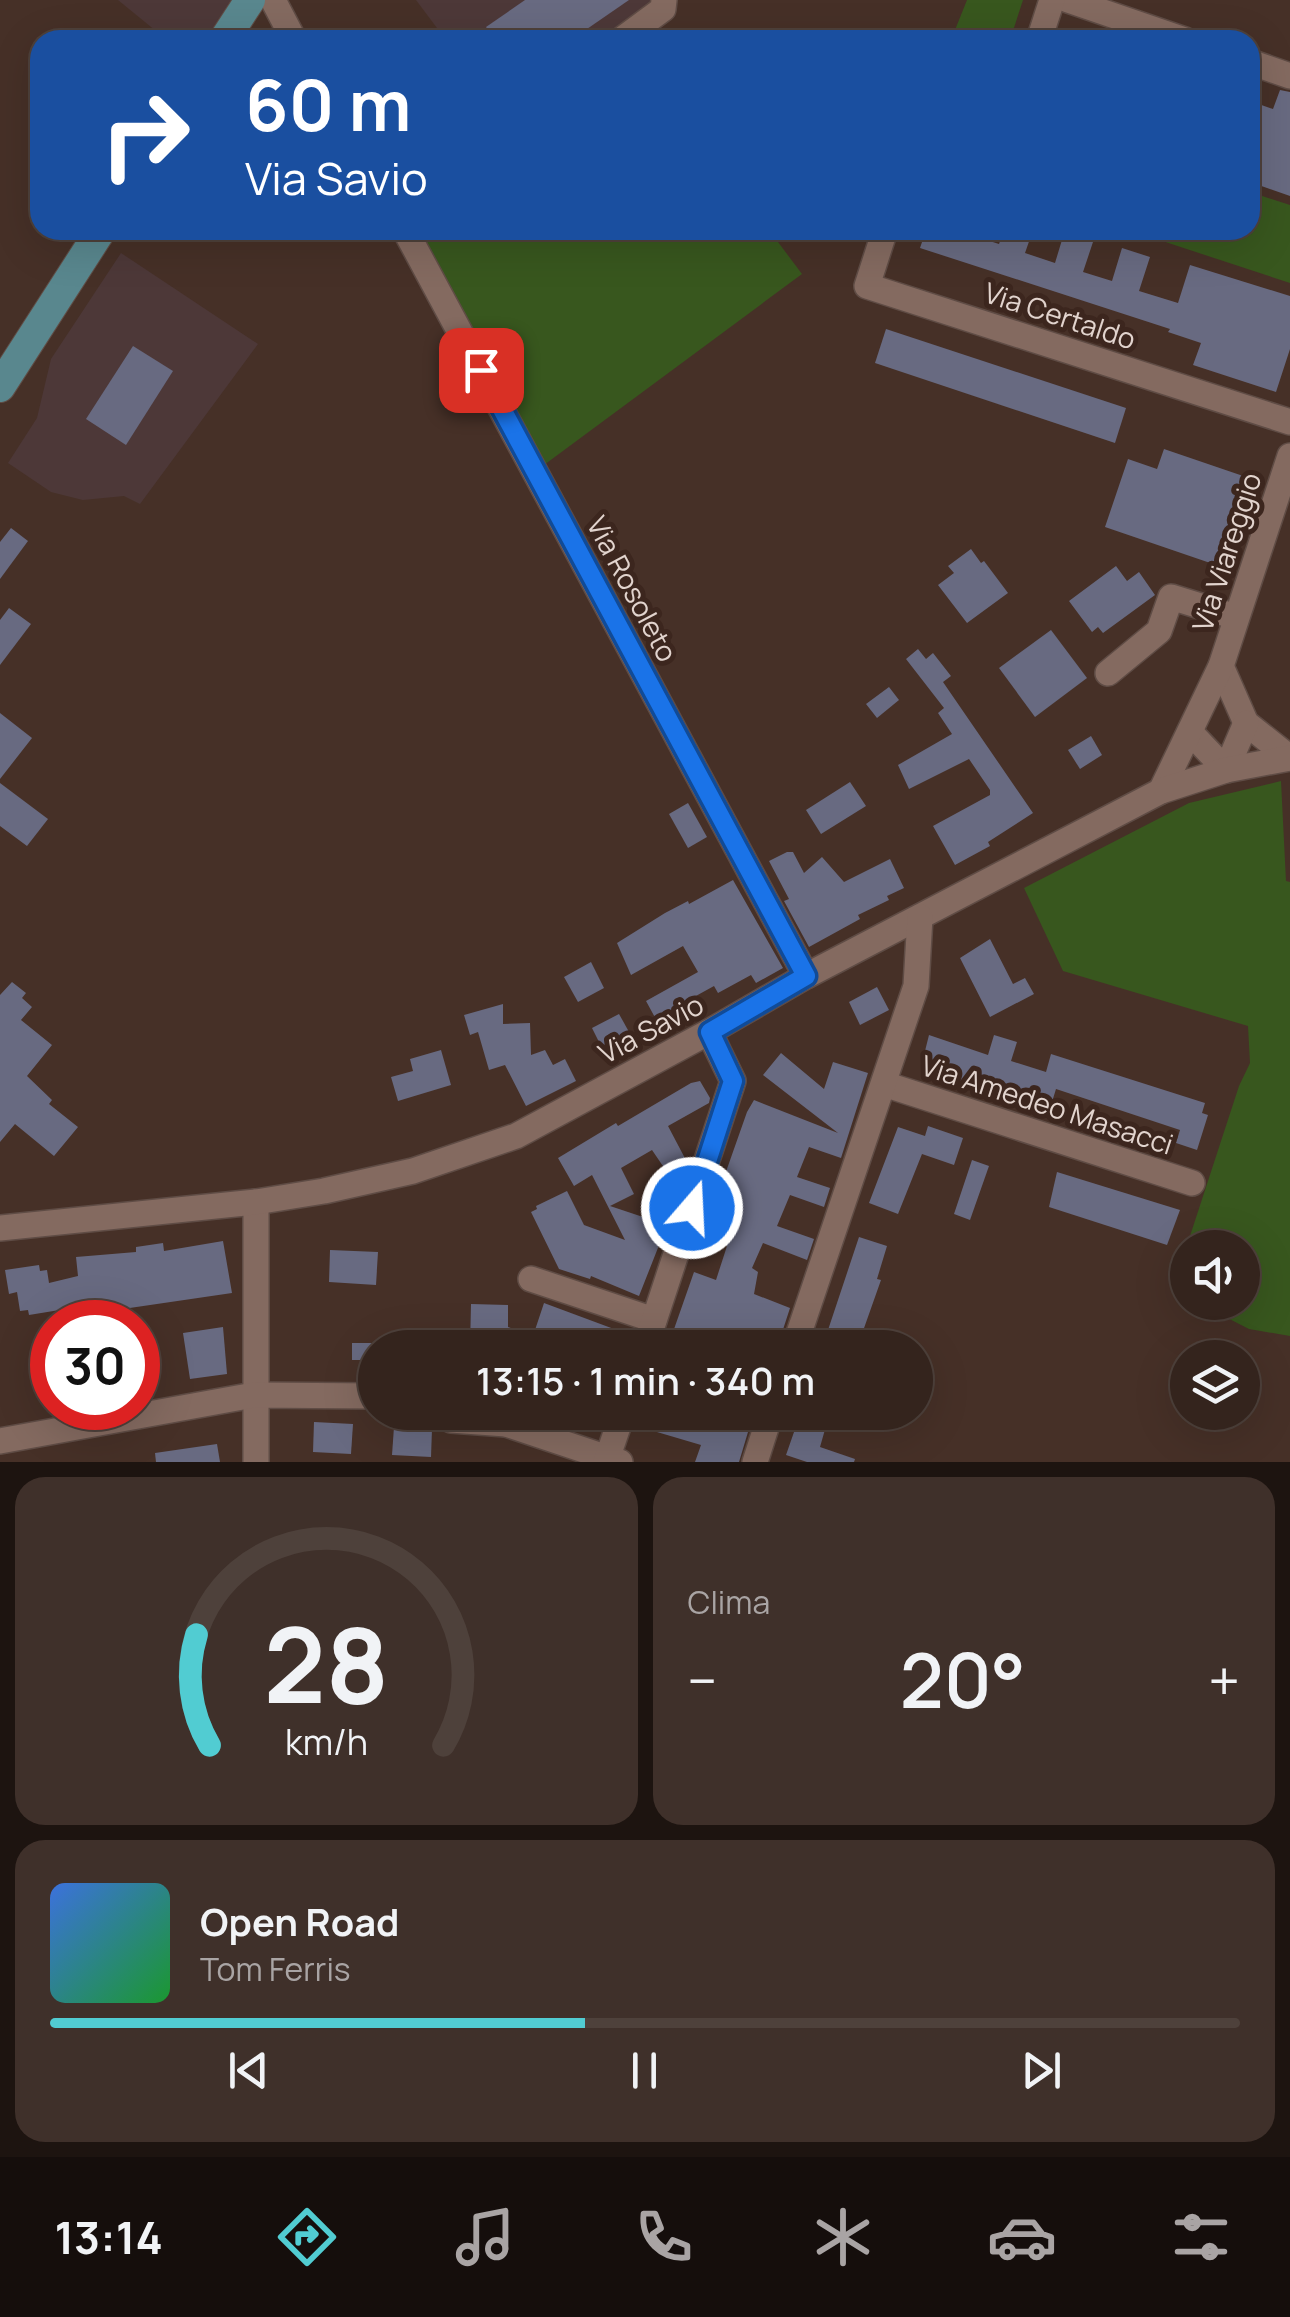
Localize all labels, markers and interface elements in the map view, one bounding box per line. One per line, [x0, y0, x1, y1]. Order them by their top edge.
text: 60 m [245, 56, 412, 152]
icon: right [80, 70, 210, 200]
text: Via Savio [245, 147, 428, 209]
street label: Via Certaldo [980, 273, 1141, 357]
pin [439, 328, 524, 413]
icon: arrive [454, 343, 509, 398]
street label: Via Viareggio [1182, 467, 1270, 636]
street label: Via Rosoleto [579, 509, 687, 668]
street label: Via Savio [591, 985, 710, 1072]
street label: Via Amedeo Masacci [916, 1045, 1178, 1163]
position arrow [640, 1156, 744, 1260]
map controls [1170, 1230, 1260, 1430]
button: sound [1170, 1230, 1260, 1320]
speed limit sign: 30 [30, 1300, 160, 1430]
button: layers [1170, 1340, 1260, 1430]
text: 13:15 · 1 min · 340 m [476, 1354, 815, 1406]
text: Clima [688, 1580, 770, 1624]
text: 28 [263, 1592, 389, 1734]
text: 20° [900, 1628, 1026, 1731]
text: − [688, 1642, 717, 1718]
text: + [1208, 1642, 1240, 1718]
text: km/h [285, 1717, 368, 1766]
text: Open Road [200, 1895, 399, 1947]
text: Tom Ferris [200, 1947, 351, 1991]
icon: previous [221, 2043, 276, 2098]
icon: pause [617, 2043, 672, 2098]
icon: next [1014, 2043, 1069, 2098]
icon: directions [272, 2202, 342, 2272]
icon: music [450, 2202, 520, 2272]
icon: phone [629, 2202, 699, 2272]
icon: climate [808, 2202, 878, 2272]
icon: car [987, 2202, 1057, 2272]
icon: filters [1166, 2202, 1236, 2272]
text: 13:14 [54, 2206, 163, 2268]

